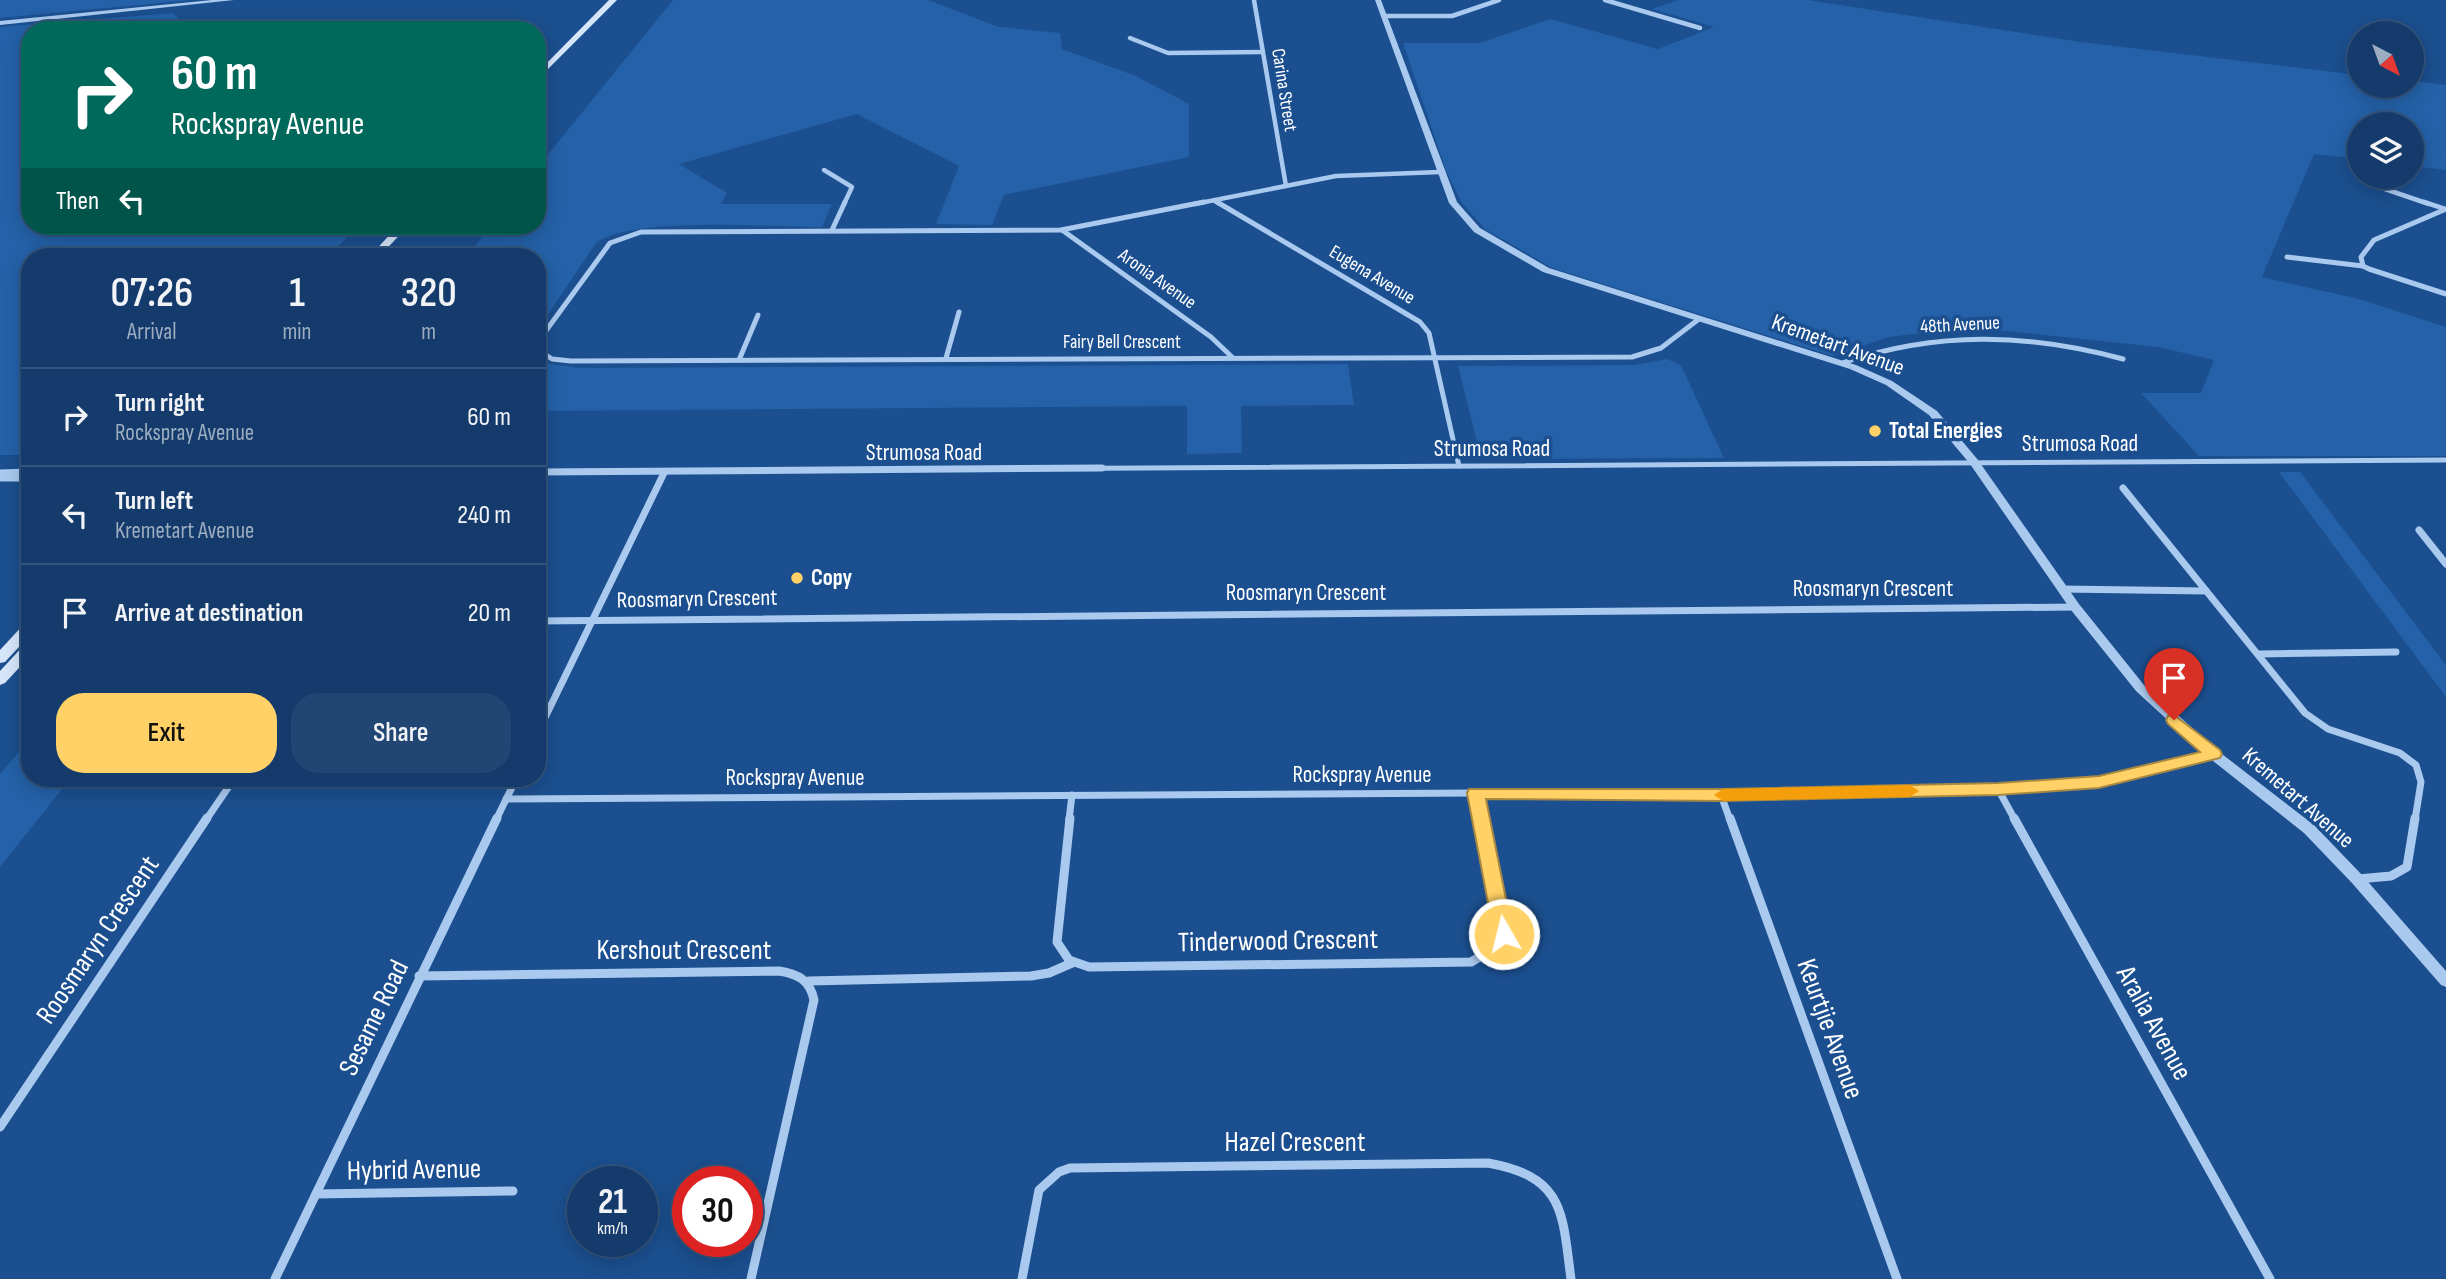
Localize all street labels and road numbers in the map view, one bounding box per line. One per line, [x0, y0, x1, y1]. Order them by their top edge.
street label: Carina Street [1266, 47, 1302, 133]
street label: Eugena Avenue [1325, 240, 1419, 310]
street label: Aronia Avenue [1113, 243, 1200, 314]
street label: Kremetart Avenue [1768, 308, 1908, 382]
street label: 48th Avenue [1920, 311, 2000, 339]
street label: Fairy Bell Crescent [1063, 331, 1181, 354]
street label: Strumosa Road [2022, 430, 2138, 458]
street label: Strumosa Road [1434, 435, 1550, 463]
street label: Strumosa Road [866, 439, 982, 467]
street label: Roosmaryn Crescent [1793, 575, 1953, 603]
street label: Roosmaryn Crescent [1226, 579, 1386, 607]
street label: Roosmaryn Crescent [616, 584, 778, 614]
street label: Kremetart Avenue [2236, 742, 2360, 854]
street label: Rockspray Avenue [1292, 761, 1432, 789]
street label: Rockspray Avenue [725, 764, 865, 792]
street label: Roosmaryn Crescent [30, 850, 166, 1030]
street label: Tinderwood Crescent [1178, 923, 1378, 959]
street label: Kershout Crescent [597, 934, 771, 967]
street label: Sesame Road [332, 955, 416, 1081]
street label: Keurtjie Avenue [1789, 955, 1871, 1103]
street label: Aralia Avenue [2109, 959, 2199, 1086]
street label: Hazel Crescent [1224, 1126, 1366, 1159]
street label: Hybrid Avenue [346, 1152, 482, 1188]

